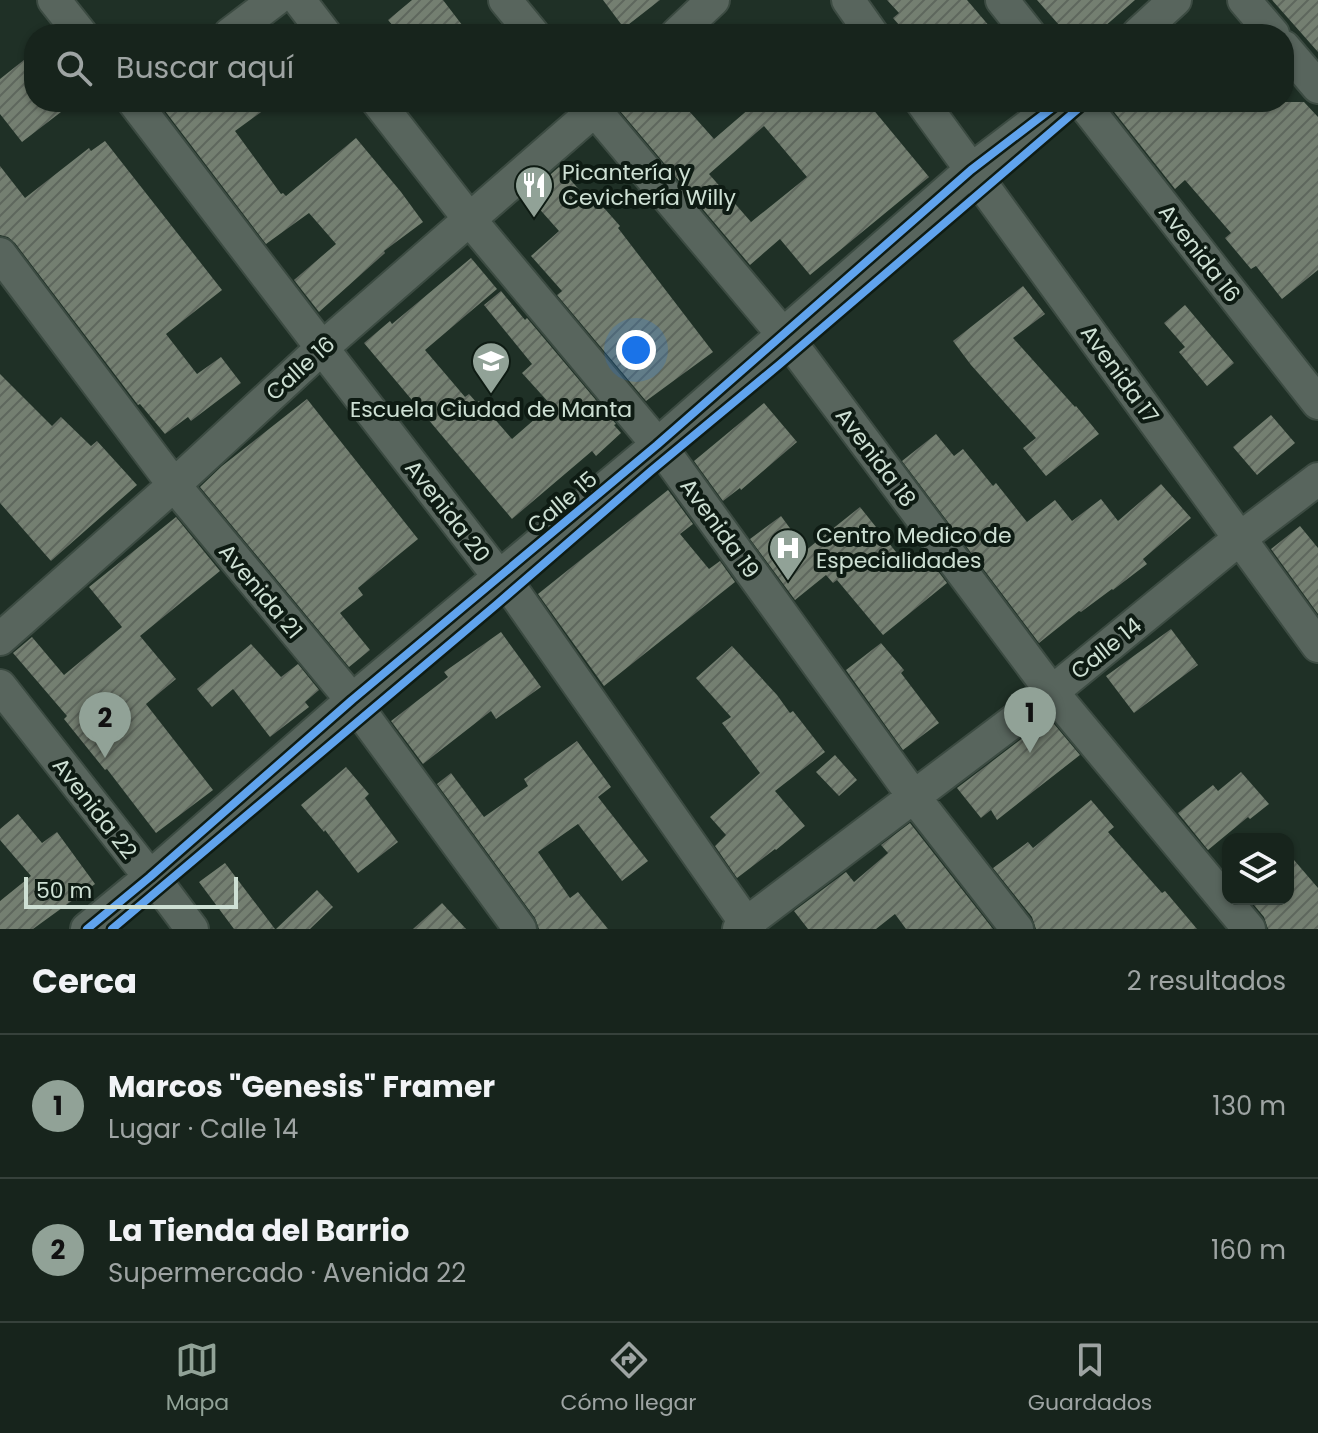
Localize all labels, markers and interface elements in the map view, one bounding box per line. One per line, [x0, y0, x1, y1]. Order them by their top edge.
search box [24, 24, 1294, 112]
icon: search [52, 46, 96, 90]
text: Buscar aquí [116, 46, 294, 89]
place label: Picantería y Cevichería Willy [562, 157, 737, 213]
restaurant icon: Picantería y Cevichería Willy [513, 164, 555, 219]
street label: Avenida 16 [1151, 198, 1248, 309]
street label: Avenida 17 [1073, 319, 1166, 430]
street label: Calle 16 [259, 329, 342, 408]
your location [616, 330, 656, 370]
school or university icon: Escuela Ciudad de Manta [470, 340, 512, 395]
place label: Escuela Ciudad de Manta [350, 394, 632, 425]
street label: Avenida 18 [828, 401, 923, 513]
street label: Avenida 20 [398, 454, 497, 569]
street label: Calle 15 [521, 464, 604, 541]
street label: Avenida 19 [673, 472, 766, 585]
place label: Centro Medico de Especialidades [816, 520, 1012, 576]
hospital icon: Centro Medico de Especialidades [767, 527, 809, 582]
street label: Avenida 21 [212, 537, 310, 646]
street label: Calle 14 [1064, 610, 1148, 687]
pin: 1 [1004, 687, 1056, 753]
pin: 2 [79, 692, 131, 758]
street label: Avenida 22 [45, 751, 144, 866]
map controls [1222, 833, 1294, 905]
button: layers [1222, 833, 1294, 905]
scale bar [24, 873, 238, 909]
text: 50 m [36, 875, 92, 906]
text: Cerca [32, 957, 137, 1005]
text: 2 resultados [1127, 963, 1286, 999]
text: Marcos "Genesis" Framer [108, 1065, 495, 1108]
text: 1 [53, 1088, 63, 1124]
text: 130 m [1212, 1088, 1286, 1124]
text: Lugar · Calle 14 [108, 1111, 298, 1147]
text: La Tienda del Barrio [108, 1209, 409, 1252]
text: 2 [51, 1232, 65, 1268]
text: 160 m [1211, 1232, 1286, 1268]
text: Supermercado · Avenida 22 [108, 1255, 466, 1291]
tab: Mapa [166, 1338, 229, 1419]
tab: Cómo llegar [560, 1338, 697, 1419]
tab: Guardados [1028, 1338, 1152, 1419]

